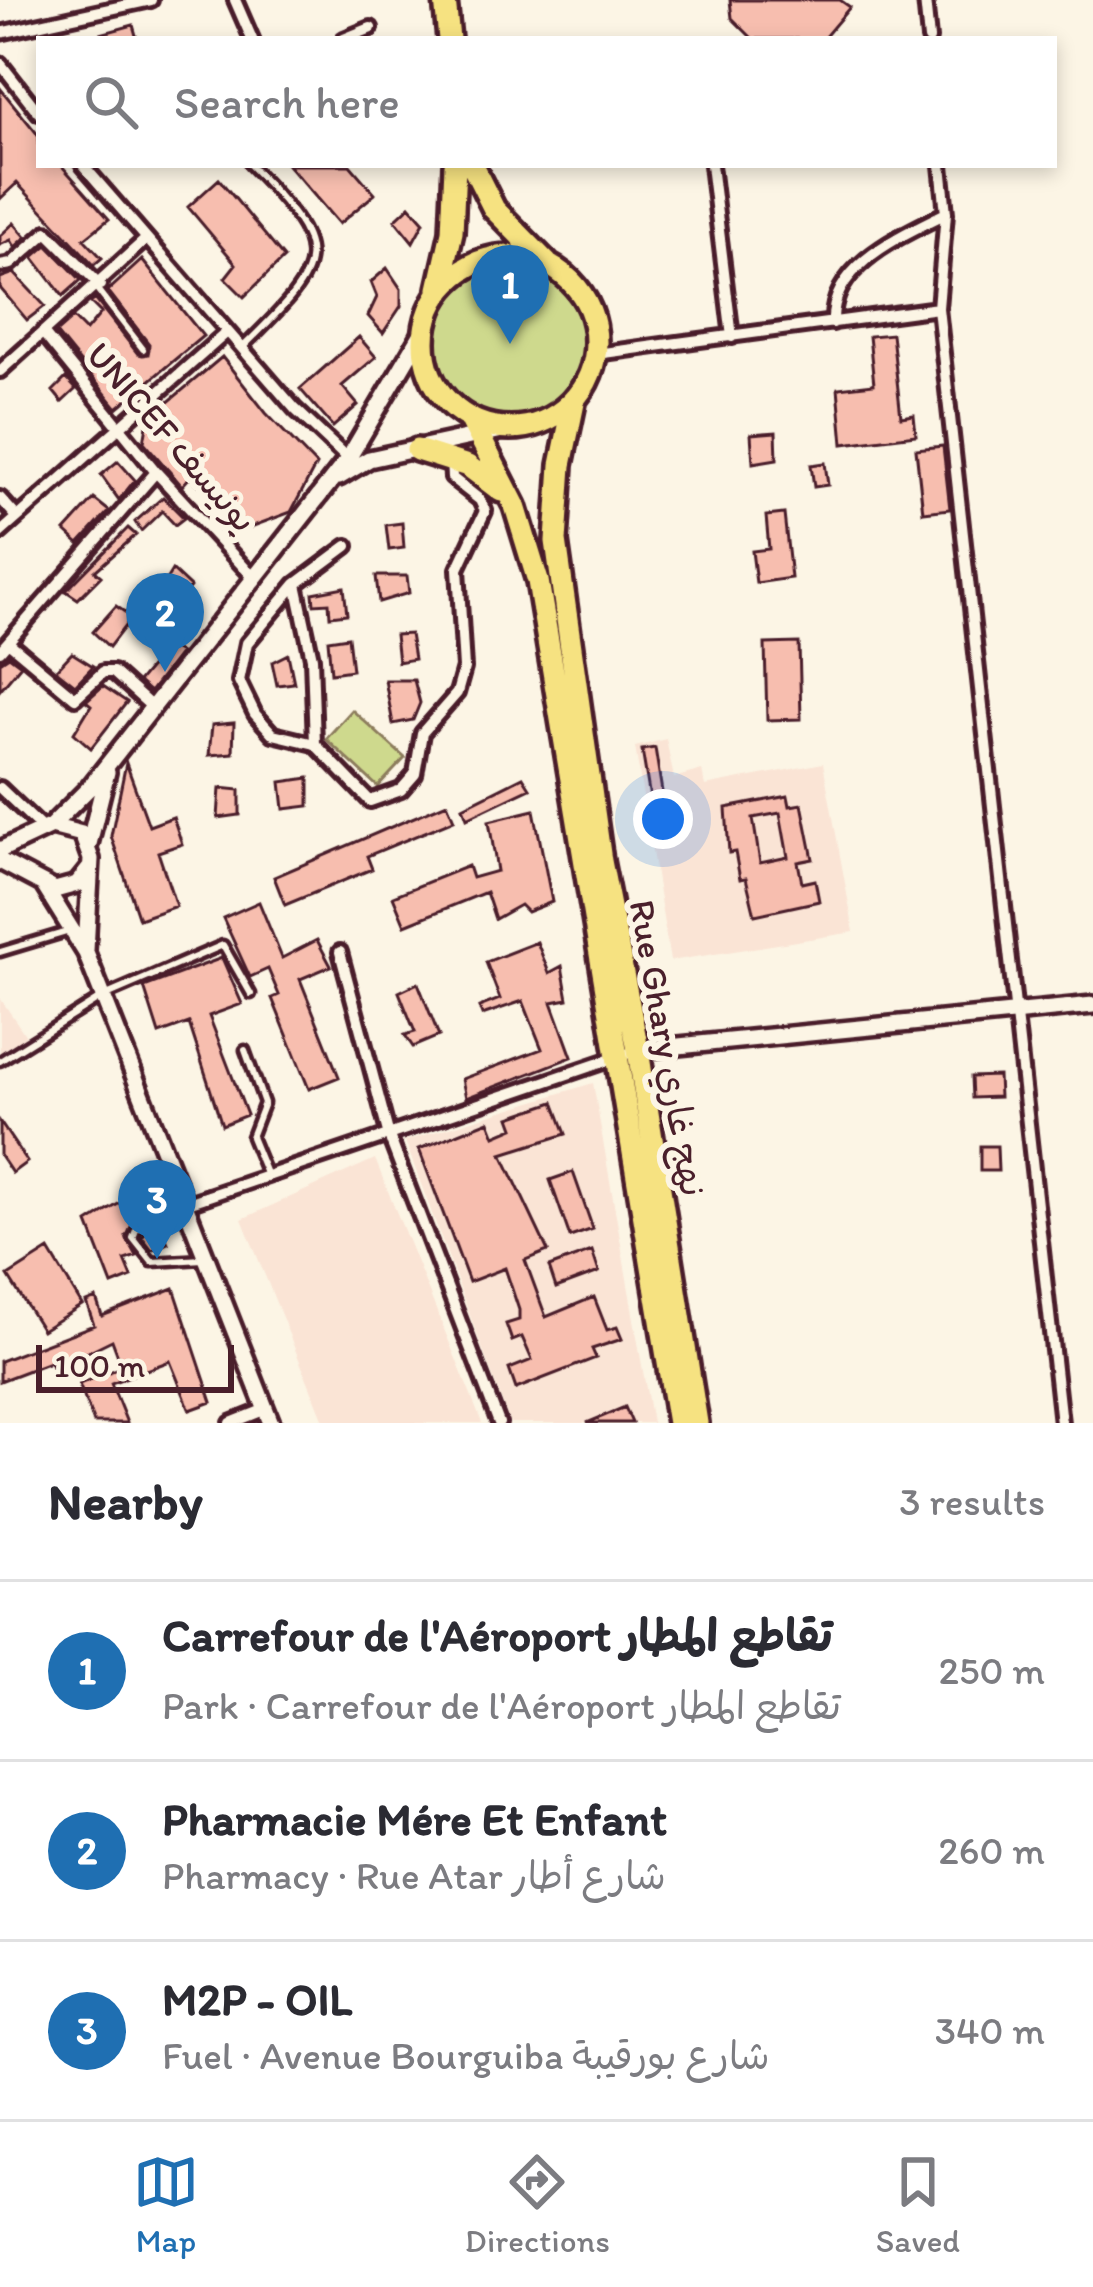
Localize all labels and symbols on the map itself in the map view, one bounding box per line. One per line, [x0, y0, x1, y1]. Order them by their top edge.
pin: 1 [471, 245, 549, 344]
street label: UNICEF يونيسف [78, 333, 266, 541]
pin: 2 [126, 573, 204, 672]
your location [633, 789, 693, 849]
street label: Rue Ghary نهج غاري [617, 896, 715, 1200]
pin: 3 [118, 1160, 196, 1259]
scale bar [36, 1339, 234, 1392]

